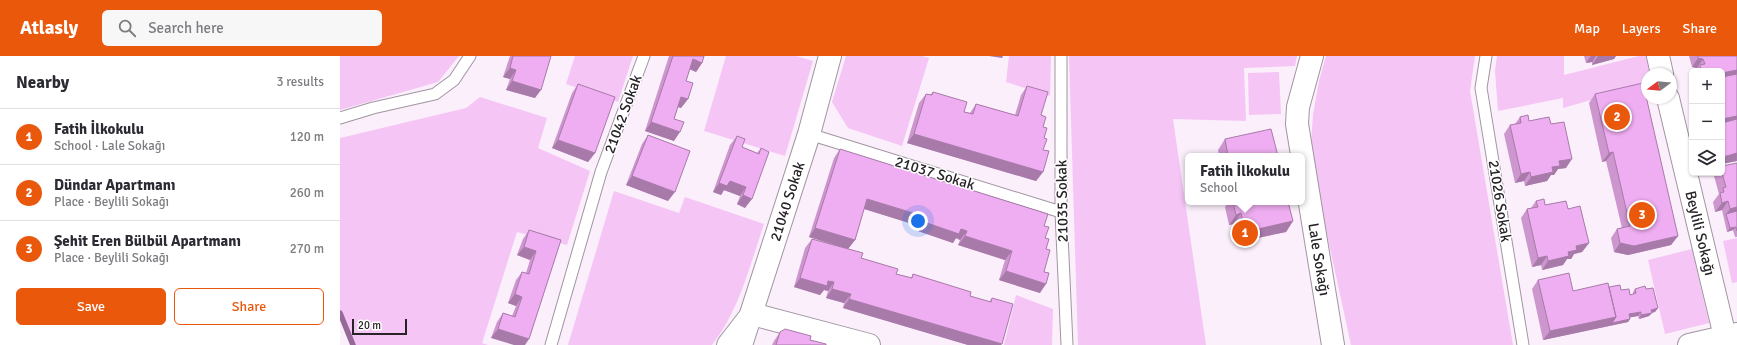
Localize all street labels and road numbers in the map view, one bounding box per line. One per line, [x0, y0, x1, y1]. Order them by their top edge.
street label: 21042 Sokak [600, 72, 646, 156]
street label: 21037 Sokak [893, 152, 978, 194]
street label: 21040 Sokak [766, 159, 809, 243]
street label: 21035 Sokak [1052, 159, 1072, 242]
street label: 21026 Sokak [1485, 159, 1515, 244]
street label: Beylili Sokağı [1681, 189, 1719, 278]
street label: Lale Sokağı [1304, 222, 1334, 297]

